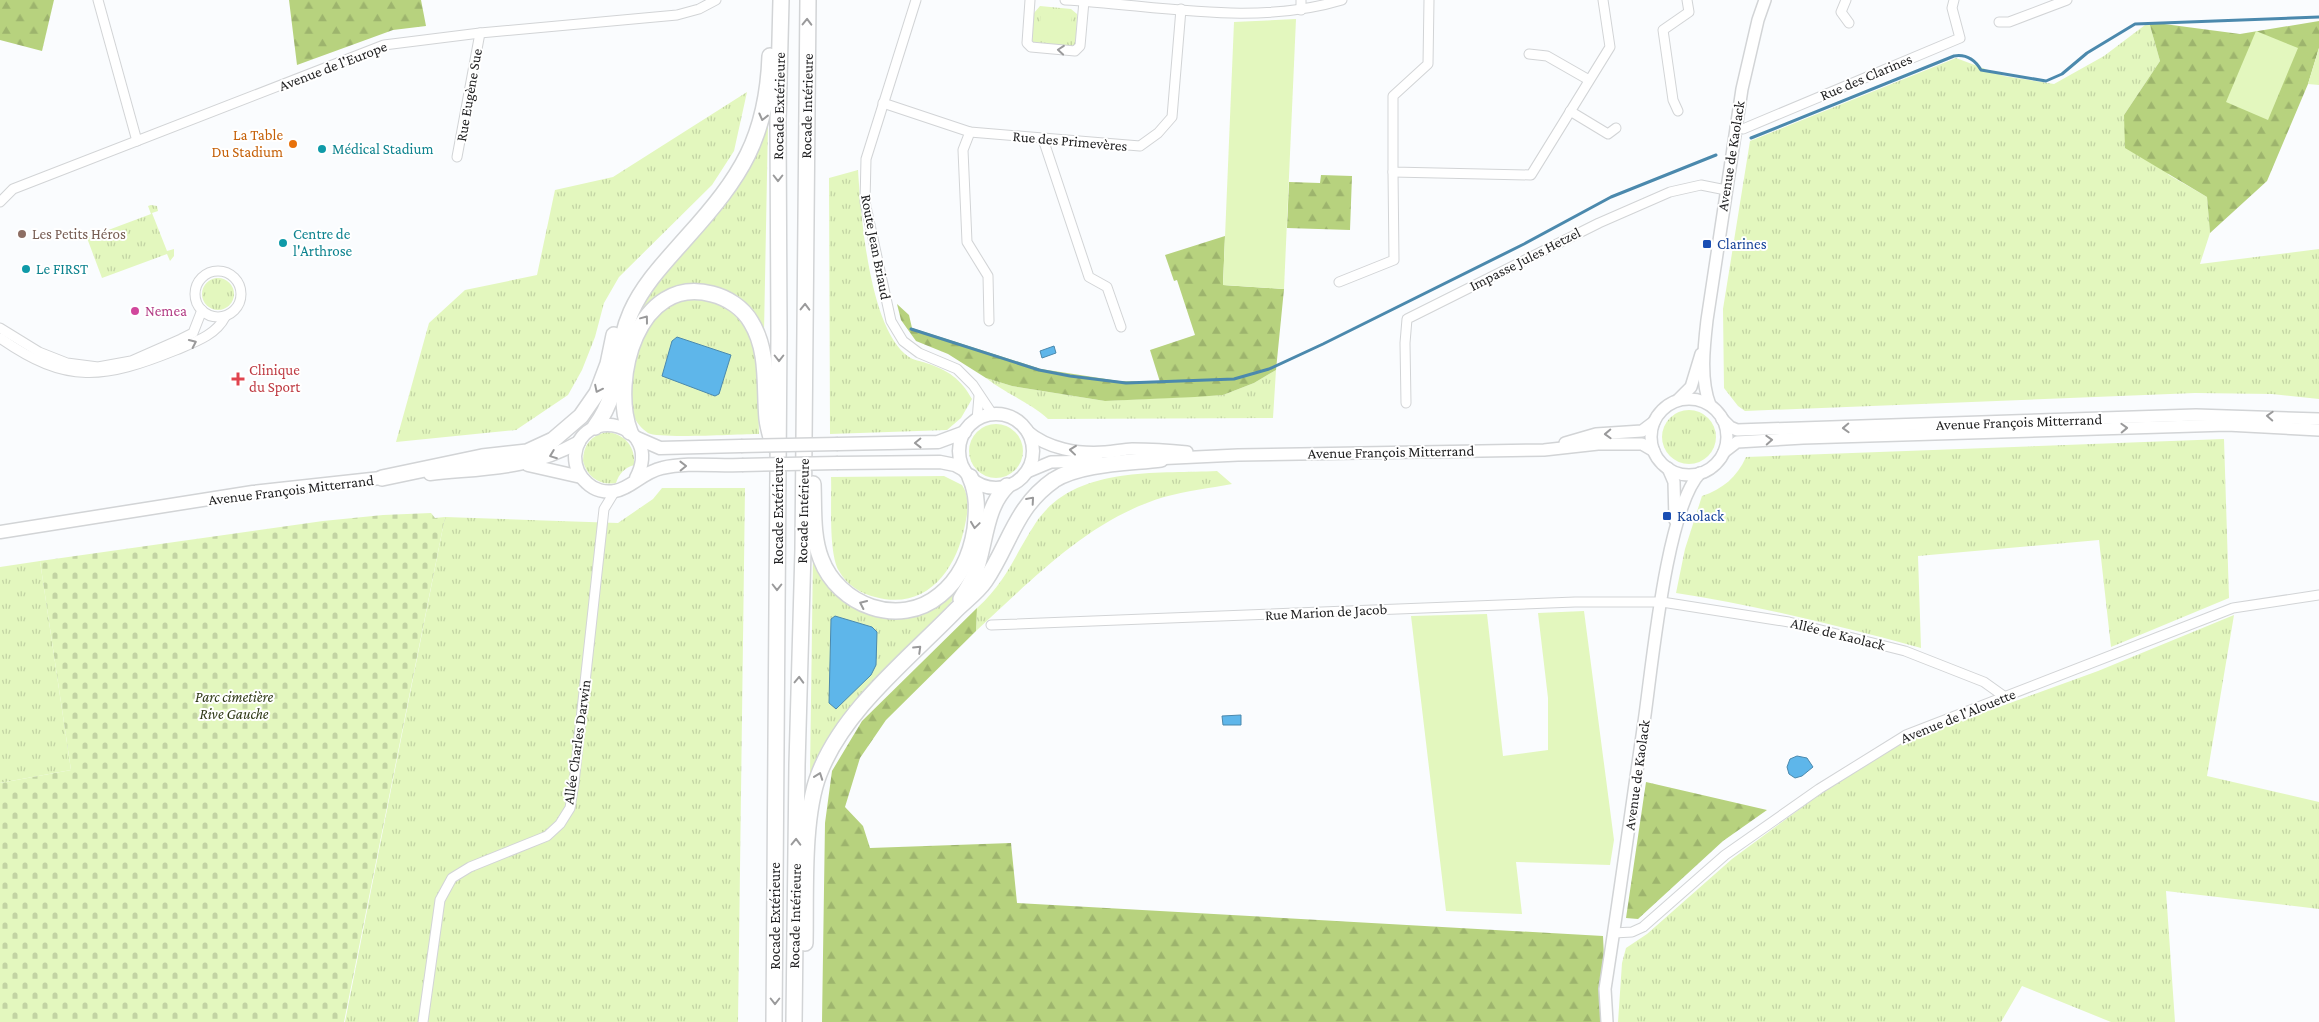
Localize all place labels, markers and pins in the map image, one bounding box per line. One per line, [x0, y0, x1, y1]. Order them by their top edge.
place label: La Table Du Stadium [212, 127, 283, 160]
marker: La Table Du Stadium [287, 138, 299, 150]
place label: Médical Stadium [332, 141, 433, 157]
marker: Médical Stadium [316, 143, 328, 155]
place label: Les Petits Héros [32, 226, 126, 242]
place label: Centre de l'Arthrose [293, 226, 353, 259]
marker: Les Petits Héros [16, 228, 28, 240]
place label: Clarines [1717, 236, 1767, 252]
marker: Centre de l'Arthrose [277, 237, 289, 249]
marker: Clarines [1701, 238, 1713, 250]
place label: Le FIRST [36, 261, 88, 277]
marker: Le FIRST [20, 263, 32, 275]
place label: Nemea [145, 303, 187, 319]
marker: Nemea [129, 305, 141, 317]
place label: Clinique du Sport [249, 362, 301, 396]
marker: Clinique du Sport [231, 372, 245, 386]
place label: Kaolack [1677, 508, 1725, 524]
marker: Kaolack [1661, 510, 1673, 522]

